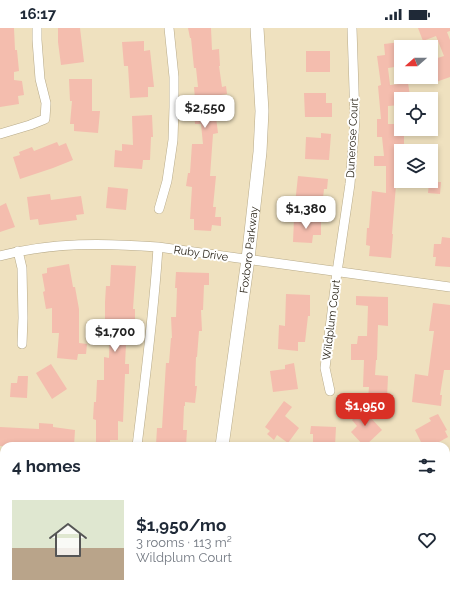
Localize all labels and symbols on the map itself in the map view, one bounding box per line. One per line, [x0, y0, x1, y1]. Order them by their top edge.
north arrow [394, 40, 438, 84]
pin: $2,550 [172, 95, 238, 129]
street label: Dunerose Court [344, 97, 361, 178]
pin: $1,380 [273, 196, 339, 230]
street label: Foxboro Parkway [237, 206, 261, 294]
street label: Ruby Drive [173, 243, 230, 264]
street label: Wildplum Court [320, 279, 343, 361]
pin: $1,700 [82, 319, 148, 353]
pin: $1,950 [332, 393, 398, 427]

